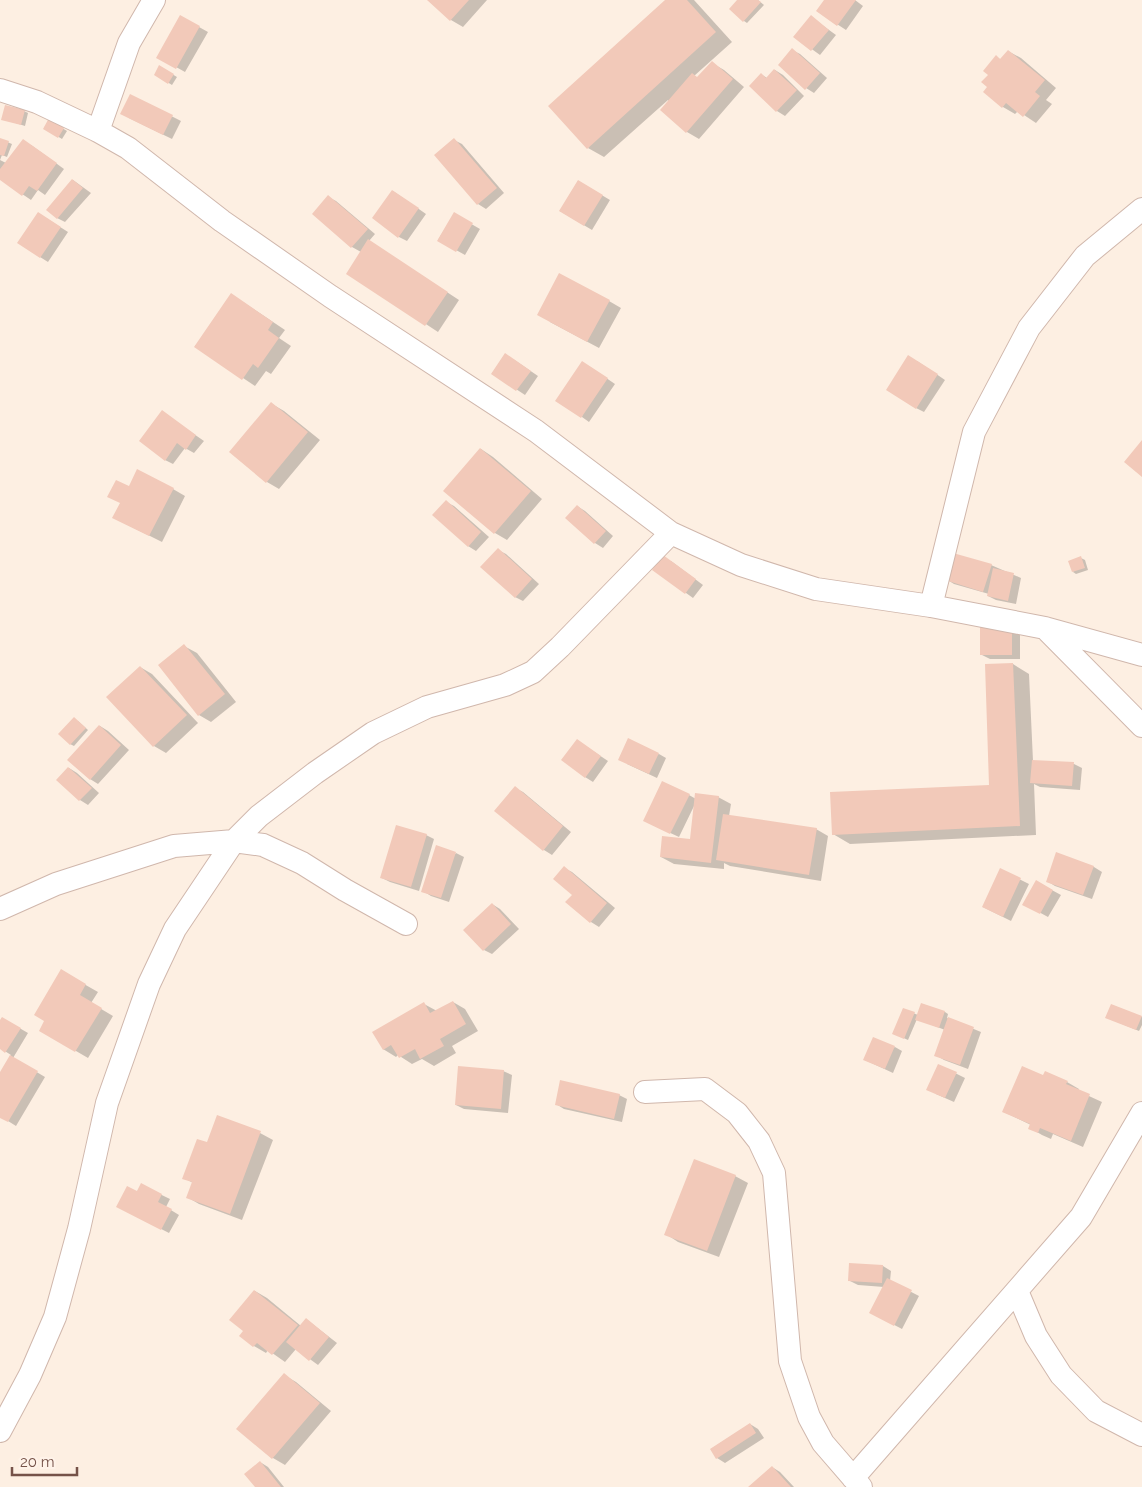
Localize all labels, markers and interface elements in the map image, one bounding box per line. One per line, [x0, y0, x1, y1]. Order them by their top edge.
scale bar [12, 1444, 78, 1476]
text: 20 m [20, 1453, 55, 1471]

